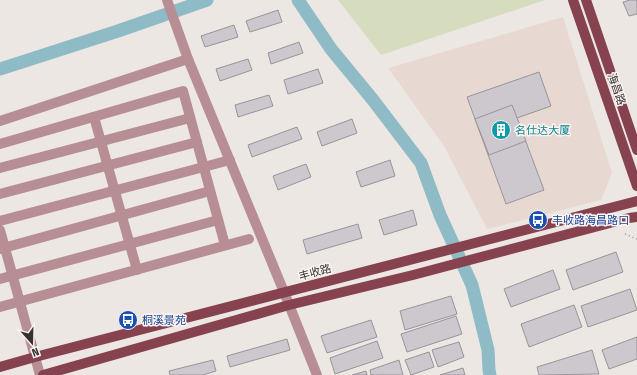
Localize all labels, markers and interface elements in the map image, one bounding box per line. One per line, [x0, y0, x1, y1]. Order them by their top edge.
street label: 海昌路 [605, 71, 628, 107]
building icon: 名仕达大厦 [490, 119, 512, 141]
place label: 名仕达大厦 [515, 124, 570, 137]
bus stop icon: 丰收路海昌路口 [527, 209, 549, 231]
place label: 丰收路海昌路口 [552, 214, 629, 227]
street label: 丰收路 [298, 262, 333, 283]
bus stop icon: 桐溪景苑 [117, 309, 139, 331]
place label: 桐溪景苑 [142, 314, 186, 327]
north arrow [12, 323, 52, 363]
text: N [30, 345, 41, 359]

